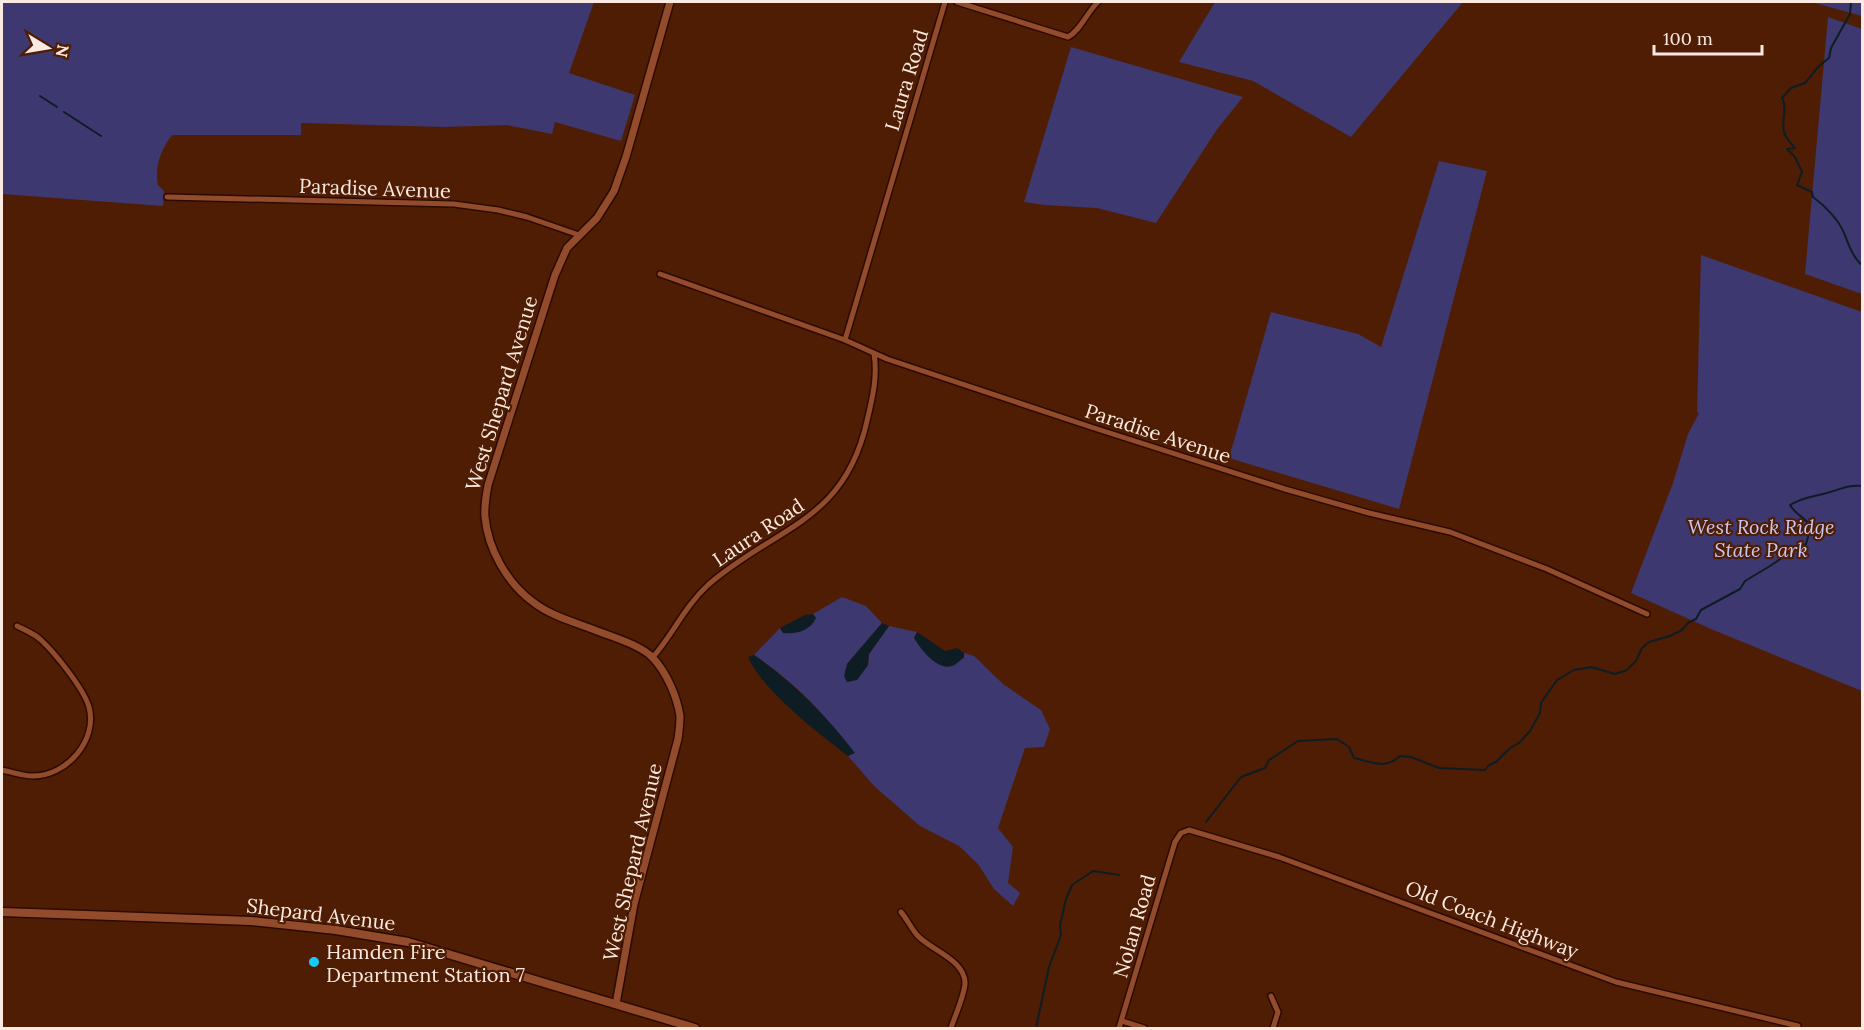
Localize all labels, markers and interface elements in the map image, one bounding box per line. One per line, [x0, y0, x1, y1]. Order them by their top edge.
north arrow [18, 18, 78, 78]
scale bar [1654, 18, 1762, 56]
street label: Laura Road [879, 26, 933, 134]
text: 100 m [1663, 27, 1713, 50]
text: N [52, 43, 74, 59]
street label: Paradise Avenue [299, 173, 452, 203]
street label: West Shepard Avenue [459, 292, 543, 493]
street label: Paradise Avenue [1082, 398, 1234, 468]
street label: Laura Road [708, 492, 808, 572]
park label: West Rock Ridge State Park [1687, 514, 1835, 562]
street label: West Shepard Avenue [597, 760, 667, 963]
street label: Nolan Road [1107, 871, 1161, 981]
street label: Old Coach Highway [1402, 874, 1583, 964]
street label: Shepard Avenue [245, 892, 397, 936]
place label: Hamden Fire Department Station 7 [326, 939, 525, 987]
marker: Hamden Fire Department Station 7 [307, 955, 321, 969]

